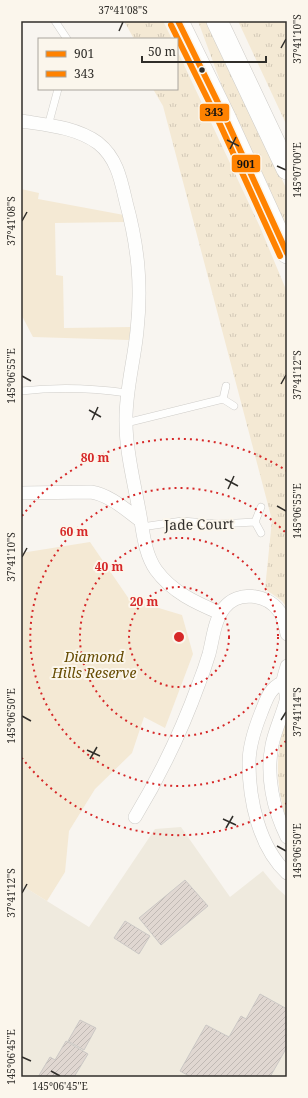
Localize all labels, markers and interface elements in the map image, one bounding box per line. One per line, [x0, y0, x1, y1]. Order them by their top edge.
text: 37°41'08"S [98, 3, 148, 17]
text: 37°41'10"S [290, 14, 304, 64]
legend [38, 38, 178, 90]
scale bar [142, 38, 266, 64]
text: 50 m [148, 43, 176, 60]
text: 901 [74, 45, 94, 62]
text: 343 [74, 65, 94, 82]
unlabelled marker [197, 65, 207, 75]
line badge: 343 [199, 103, 230, 122]
text: 343 [205, 104, 223, 119]
text: 145°07'00"E [290, 142, 304, 198]
line badge: 901 [231, 154, 261, 173]
text: 901 [237, 156, 255, 171]
text: 37°41'08"S [4, 196, 18, 246]
text: 145°06'55"E [4, 348, 18, 404]
text: 37°41'12"S [290, 350, 304, 400]
text: 80 m [81, 449, 109, 466]
text: 145°06'55"E [290, 483, 304, 539]
street label: Jade Court [163, 514, 234, 534]
text: 60 m [60, 523, 88, 540]
text: 37°41'10"S [4, 532, 18, 582]
text: 40 m [95, 558, 123, 575]
text: 20 m [130, 593, 158, 610]
centre of rings [172, 630, 186, 644]
park label: Diamond Hills Reserve [51, 647, 136, 682]
text: 37°41'14"S [290, 687, 304, 737]
text: 145°06'50"E [4, 688, 18, 744]
text: 145°06'50"E [290, 823, 304, 879]
text: 37°41'12"S [4, 868, 18, 918]
text: 145°06'45"E [4, 1029, 18, 1085]
text: 145°06'45"E [32, 1079, 88, 1093]

